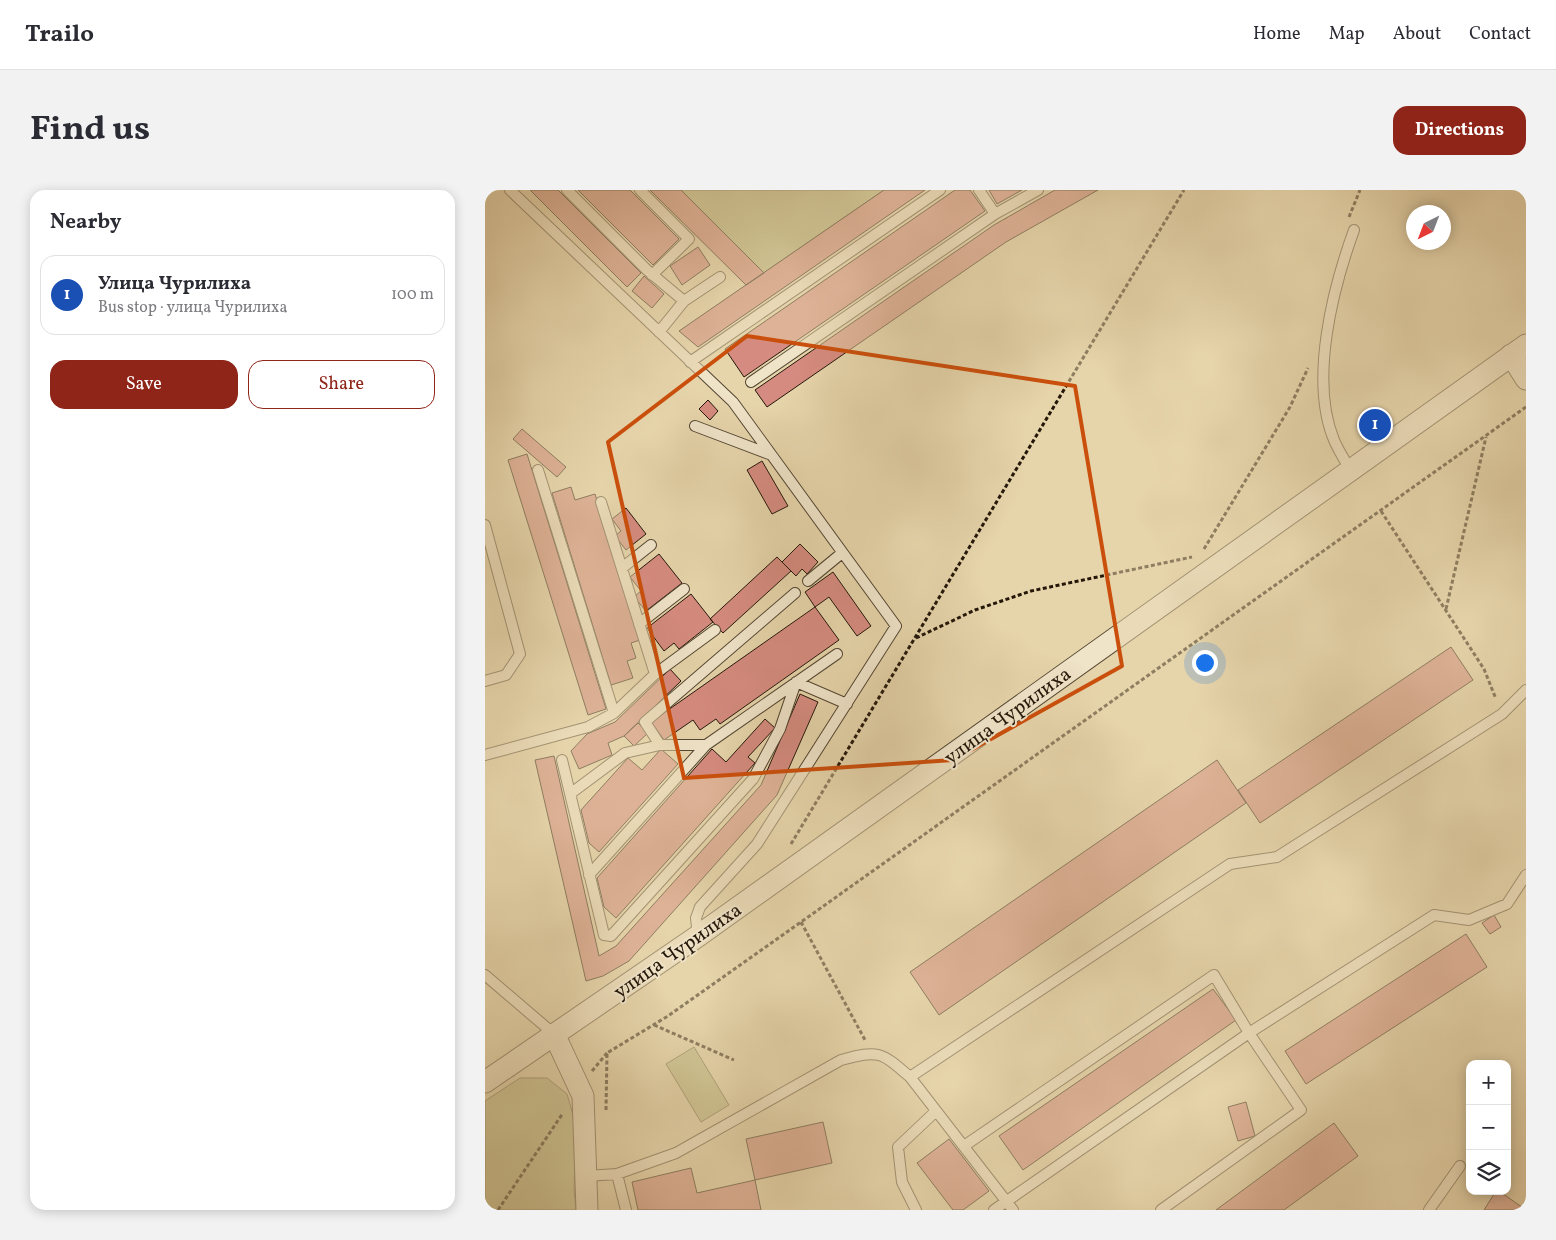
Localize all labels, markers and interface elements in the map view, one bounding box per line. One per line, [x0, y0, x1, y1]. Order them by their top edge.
text: Trailo [25, 18, 94, 52]
text: Home [1253, 22, 1301, 47]
text: Map [1329, 22, 1365, 47]
text: About [1393, 22, 1441, 47]
text: Contact [1469, 22, 1531, 47]
text: Find us [30, 106, 150, 154]
button: Directions [1393, 106, 1526, 155]
north arrow [1406, 205, 1451, 250]
text: Nearby [50, 208, 121, 237]
text: Улица Чурилиха [98, 271, 251, 297]
text: 1 [64, 284, 70, 306]
text: 100 m [391, 284, 434, 306]
text: Bus stop · улица Чурилиха [98, 297, 287, 319]
button: Save [50, 360, 238, 409]
button: Share [248, 360, 435, 409]
pin: 1 [1359, 406, 1391, 444]
your location [1192, 650, 1218, 676]
street label: улица Чурилиха [939, 661, 1078, 772]
street label: улица Чурилиха [608, 897, 748, 1006]
map controls [1466, 1060, 1511, 1195]
button: + [1466, 1060, 1511, 1105]
button: − [1466, 1105, 1511, 1150]
button: layers [1466, 1150, 1511, 1195]

